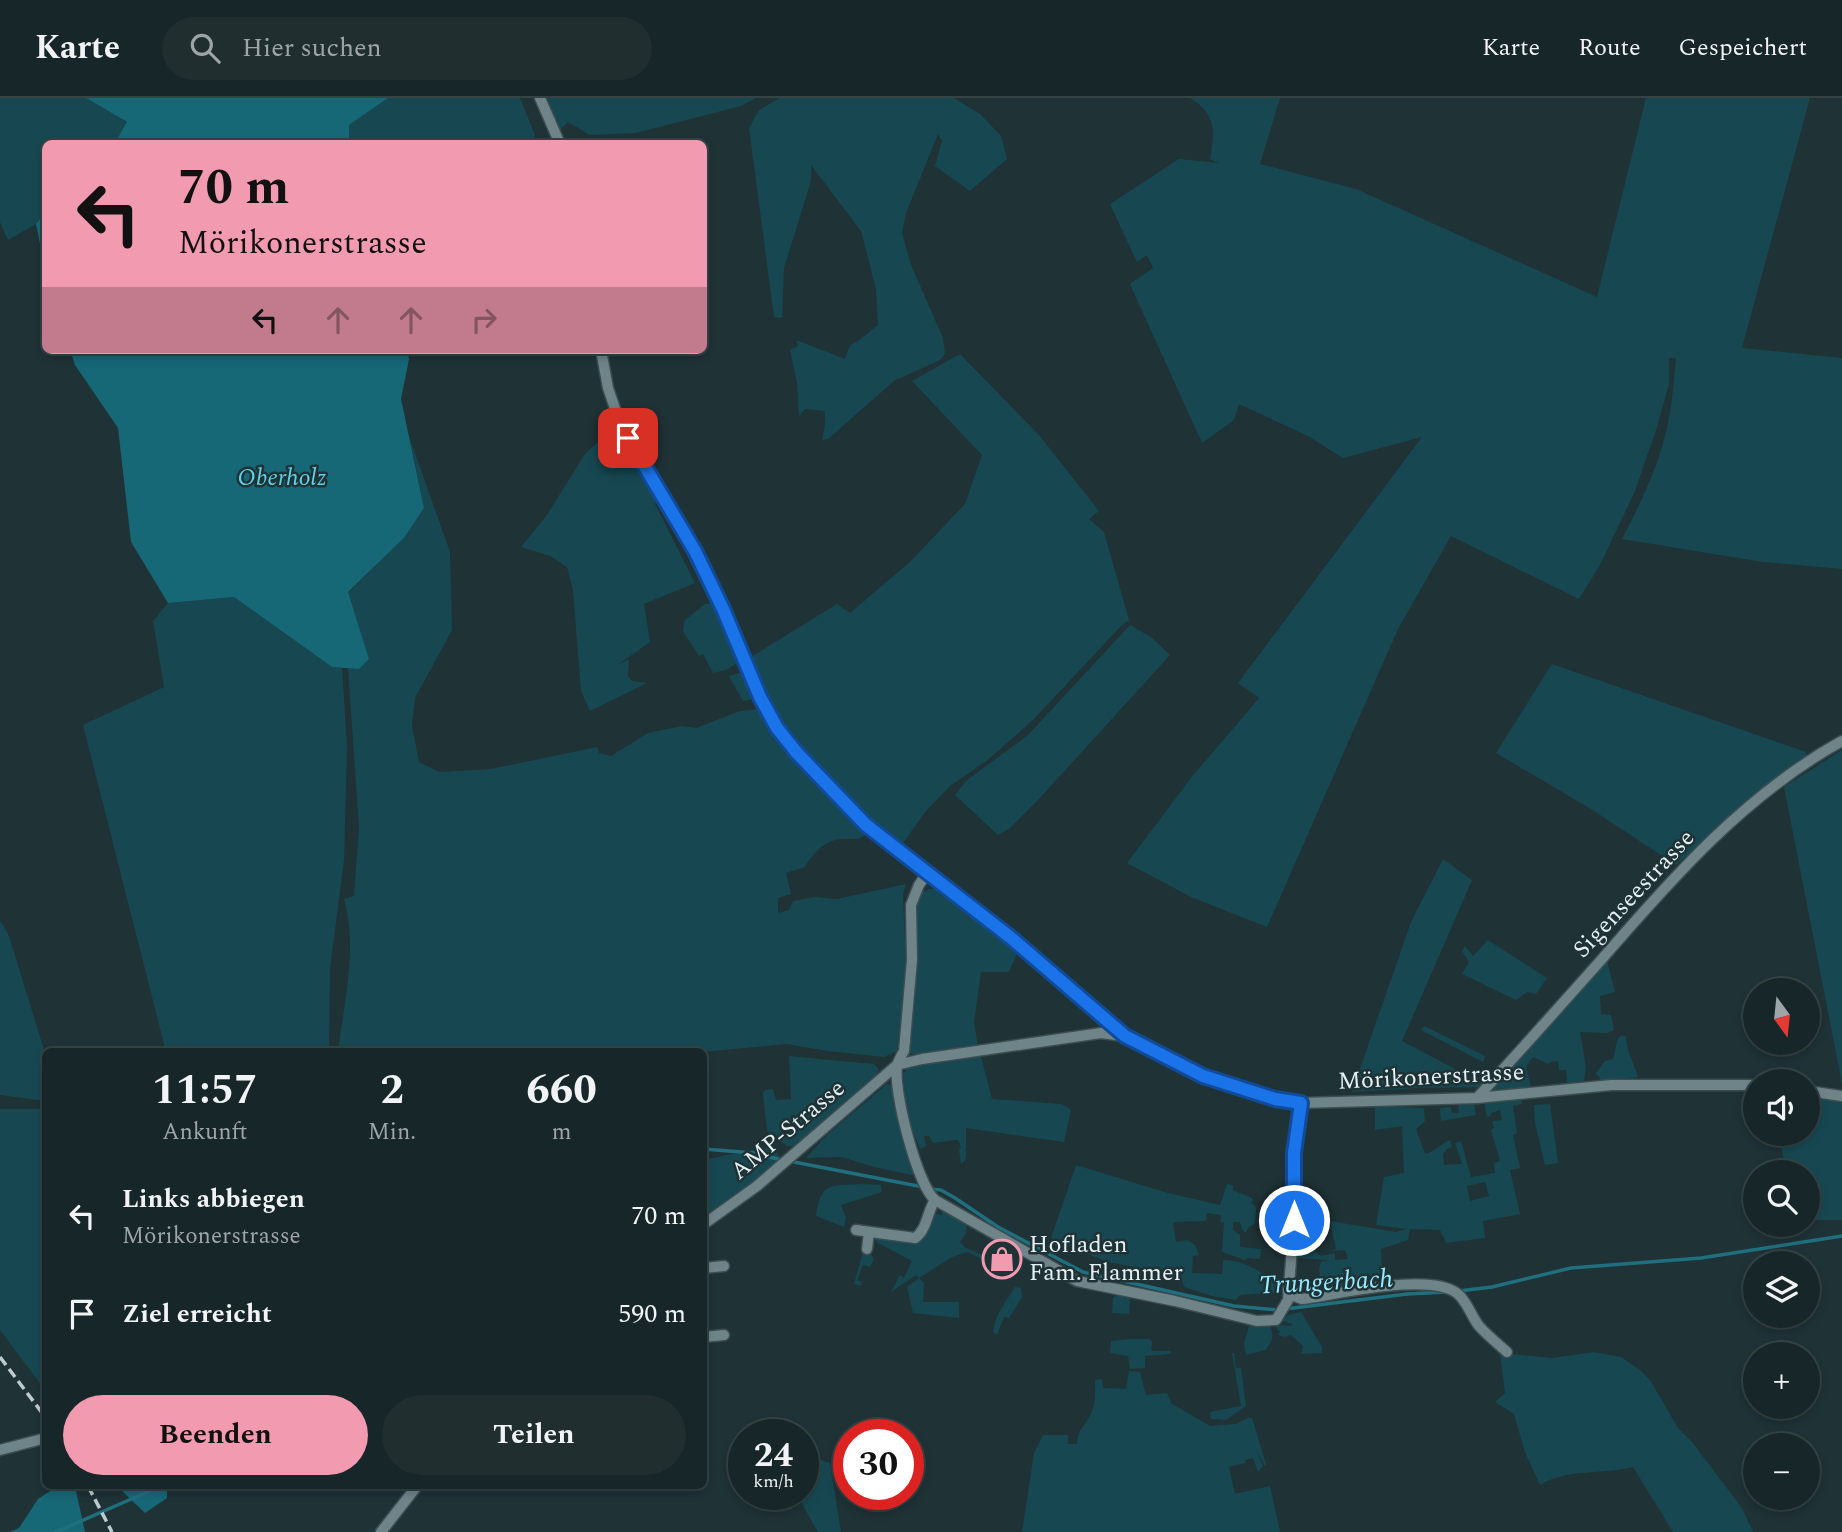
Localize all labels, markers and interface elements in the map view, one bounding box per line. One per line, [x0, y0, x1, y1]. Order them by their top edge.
search box [162, 17, 652, 80]
text: Karte [35, 23, 120, 73]
text: Hier suchen [242, 28, 382, 68]
icon: search [186, 29, 224, 67]
text: Karte [1482, 30, 1540, 66]
text: Route [1578, 30, 1641, 66]
text: Gespeichert [1679, 30, 1807, 66]
text: 70 m [178, 151, 289, 226]
icon: left [63, 168, 154, 259]
text: Mörikonerstrasse [178, 219, 427, 268]
icon: left [246, 301, 284, 339]
icon: ahead [319, 301, 357, 339]
icon: ahead [392, 301, 430, 339]
icon: right [465, 301, 503, 339]
pin [598, 408, 658, 468]
icon: arrive [609, 419, 647, 457]
park label: Oberholz [238, 460, 326, 496]
street label: Sigenseestrasse [1565, 821, 1703, 967]
north arrow [1743, 978, 1820, 1055]
map controls [1743, 978, 1820, 1510]
street label: Mörikonerstrasse [1337, 1054, 1525, 1100]
text: 11:57 [152, 1059, 258, 1122]
text: 2 [380, 1059, 404, 1122]
text: 660 [526, 1059, 597, 1122]
button: sound [1743, 1069, 1820, 1146]
street label: AMP-Strasse [723, 1071, 853, 1189]
text: Ankunft [162, 1115, 248, 1150]
text: Min. [368, 1115, 416, 1150]
text: m [552, 1115, 571, 1150]
button: search [1743, 1160, 1820, 1237]
text: Links abbiegen [122, 1179, 305, 1219]
position arrow [1257, 1183, 1331, 1257]
text: 70 m [631, 1196, 686, 1236]
icon: left [63, 1197, 101, 1235]
text: Mörikonerstrasse [122, 1219, 301, 1254]
place label: Hofladen Fam. Flammer [1029, 1227, 1183, 1291]
shop icon: Hofladen Fam. Flammer [981, 1238, 1023, 1280]
button: layers [1743, 1251, 1820, 1328]
water label: Trungerbach [1258, 1259, 1394, 1305]
text: Ziel erreicht [122, 1294, 272, 1334]
text: 590 m [618, 1294, 686, 1334]
icon: arrive [63, 1295, 101, 1333]
button: + [1743, 1342, 1820, 1419]
button: Beenden [63, 1395, 368, 1475]
button: Teilen [382, 1395, 686, 1475]
speed limit sign: 30 [833, 1419, 924, 1510]
text: 24 [754, 1429, 793, 1482]
button: − [1743, 1433, 1820, 1510]
text: km/h [753, 1468, 794, 1495]

